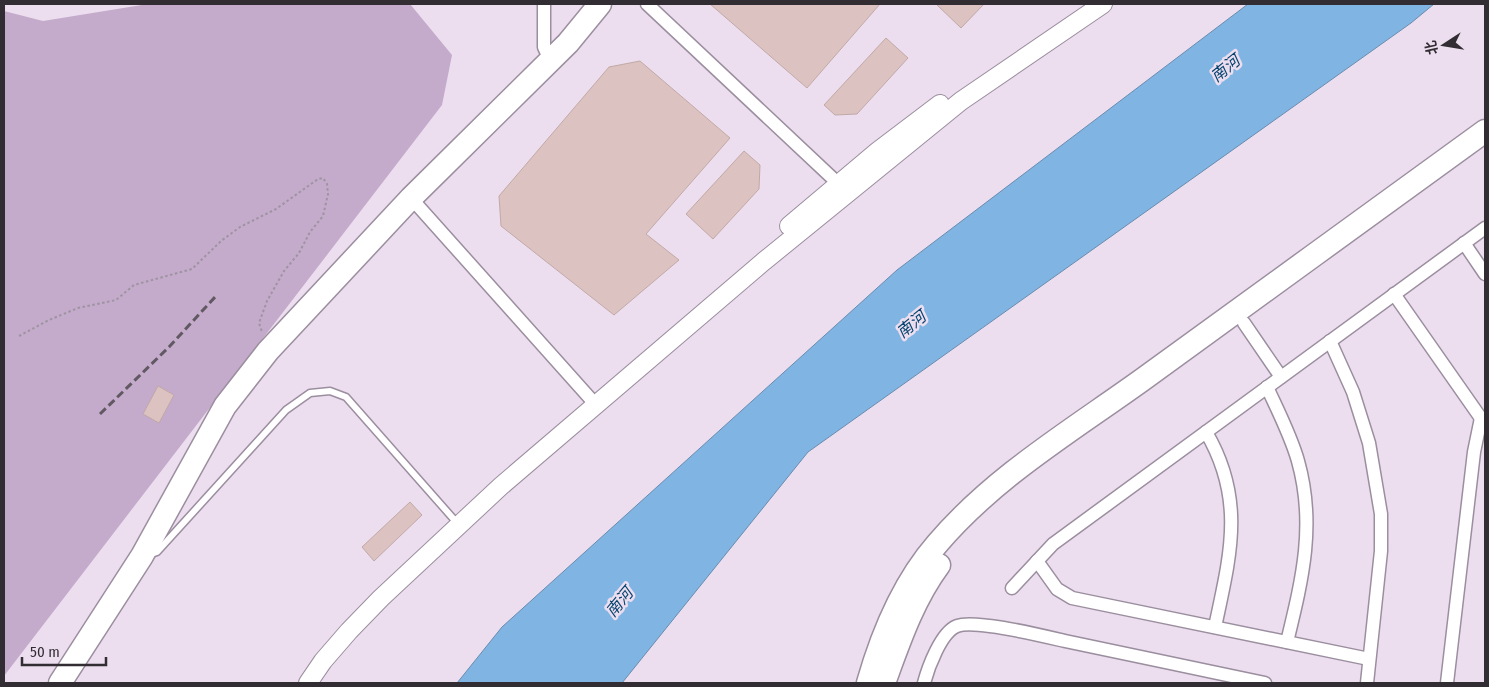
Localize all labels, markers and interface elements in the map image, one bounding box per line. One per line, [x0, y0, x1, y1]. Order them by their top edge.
north arrow [1419, 20, 1469, 70]
text: 北 [1422, 39, 1442, 56]
water label: 南河 [1207, 49, 1246, 86]
water label: 南河 [893, 305, 932, 342]
water label: 南河 [602, 582, 639, 621]
scale bar [22, 634, 106, 666]
text: 50 m [30, 643, 60, 661]

